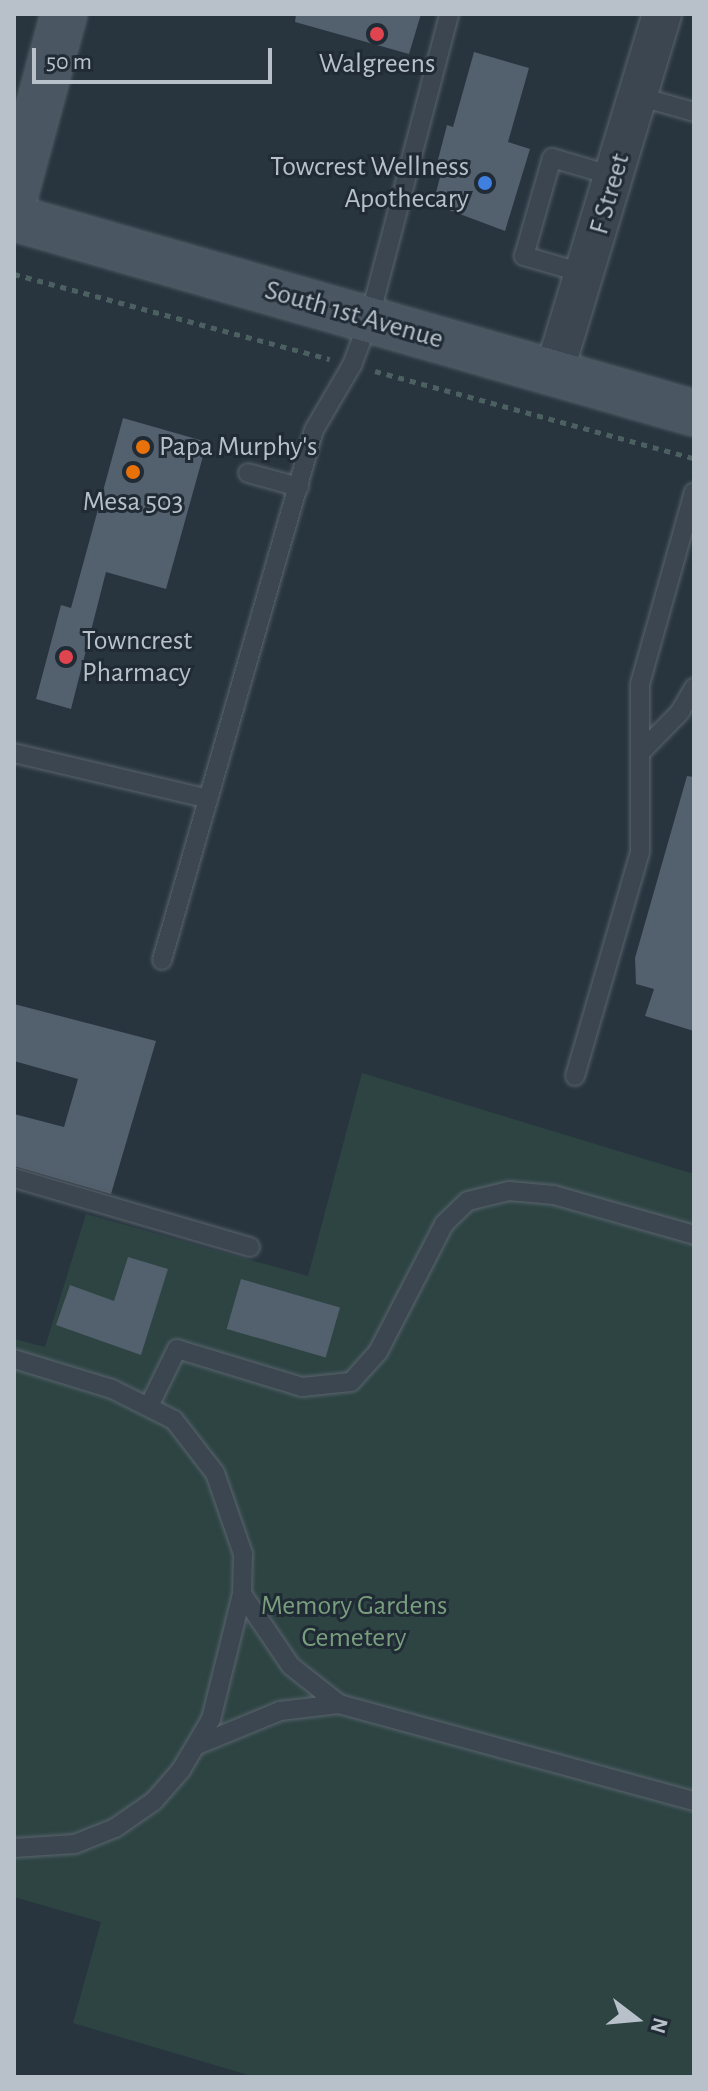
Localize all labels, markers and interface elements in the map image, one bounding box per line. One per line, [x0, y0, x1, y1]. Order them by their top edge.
marker: Walgreens [368, 25, 386, 43]
scale bar [36, 32, 276, 82]
place label: Walgreens [319, 47, 435, 81]
text: 50 m [46, 50, 92, 74]
place label: Towcrest Wellness Apothecary [270, 150, 469, 216]
street label: F Street [582, 150, 638, 238]
marker: Towcrest Wellness Apothecary [476, 174, 494, 192]
street label: South 1st Avenue [261, 273, 447, 357]
place label: Papa Murphy's [159, 430, 317, 464]
marker: Papa Murphy's [134, 438, 152, 456]
marker: Mesa 503 [124, 463, 142, 481]
place label: Mesa 503 [83, 485, 183, 519]
place label: Towncrest Pharmacy [82, 624, 192, 690]
marker: Towncrest Pharmacy [57, 648, 75, 666]
park label: Memory Gardens Cemetery [261, 1589, 447, 1655]
north arrow [596, 1979, 676, 2059]
text: N [646, 2015, 672, 2036]

